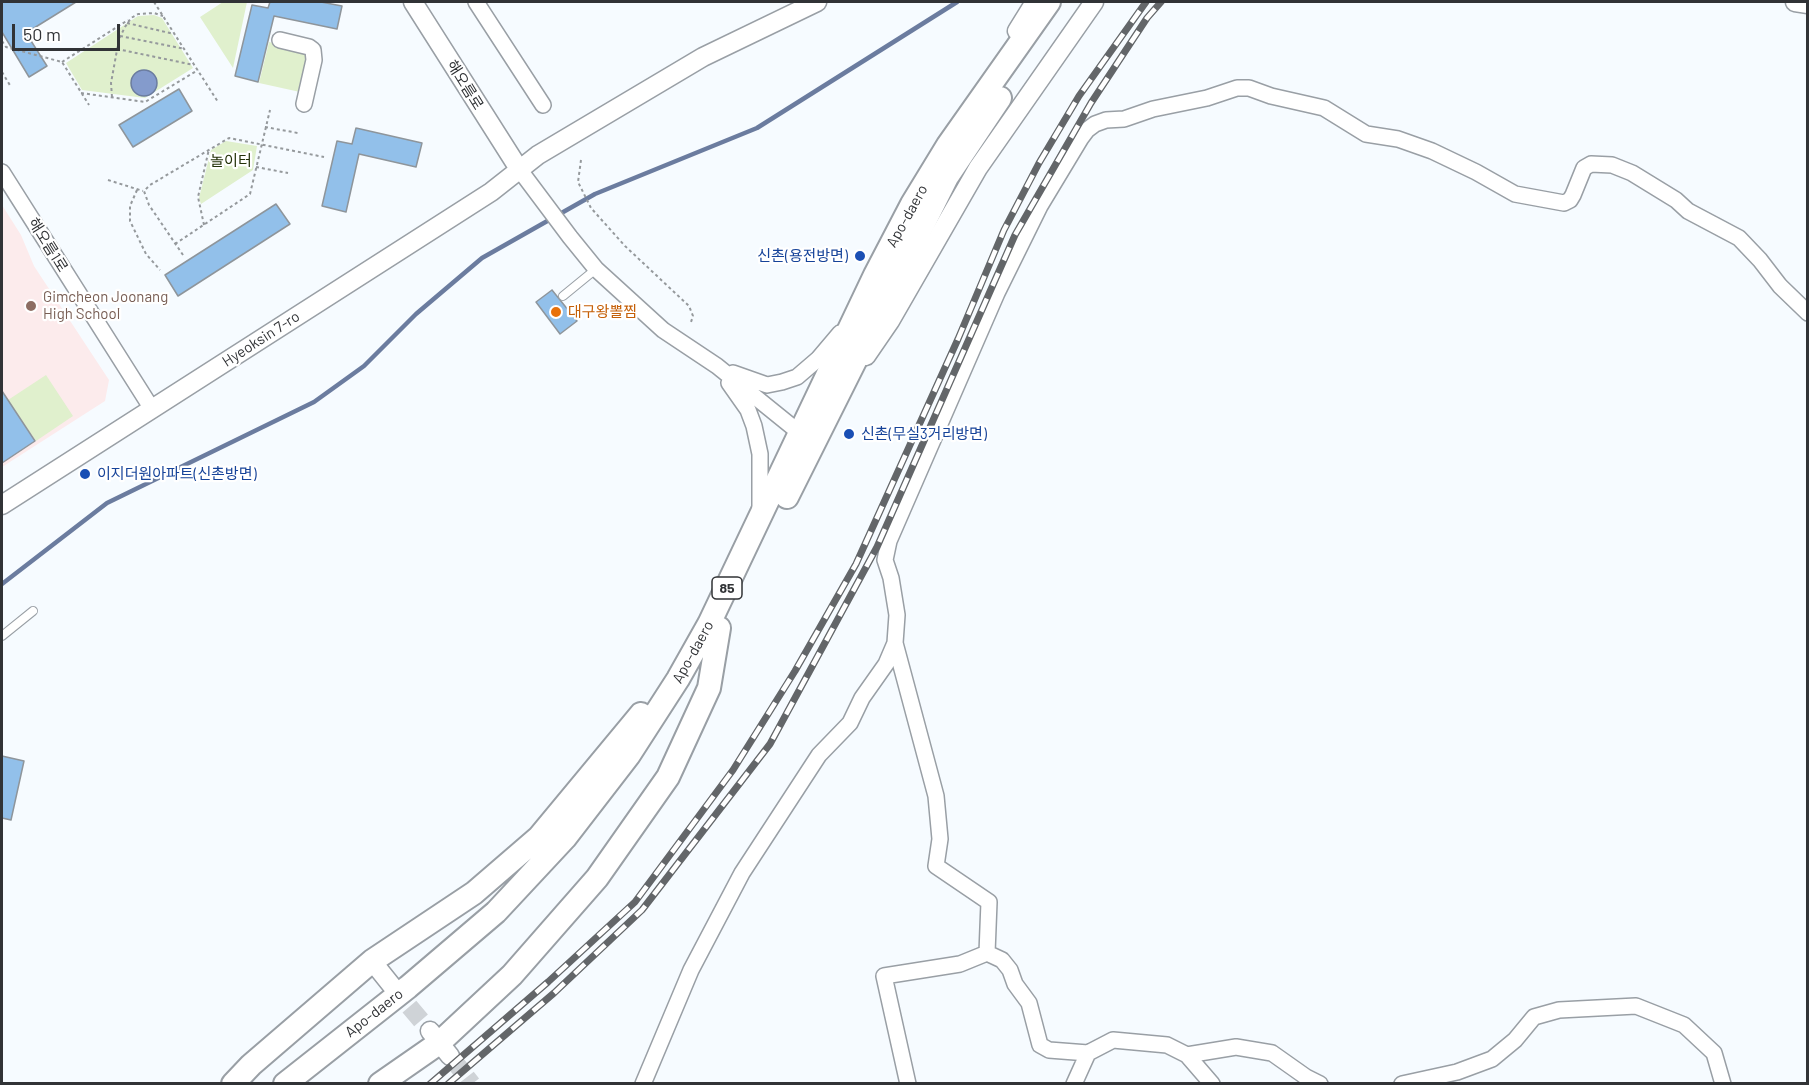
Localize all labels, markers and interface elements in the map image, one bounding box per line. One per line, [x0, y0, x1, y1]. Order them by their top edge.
scale bar [15, 12, 123, 50]
text: 50 m [23, 23, 61, 45]
street label: 해오름로 [443, 57, 487, 113]
park label: 놀이터 [210, 152, 252, 170]
street label: Apo-daero [882, 182, 932, 250]
street label: 해오름1로 [24, 215, 72, 275]
place label: 신촌(용전방면) [757, 247, 848, 265]
marker: 신촌(용전방면) [853, 249, 867, 263]
place label: Gimcheon Joonang High School [43, 288, 168, 323]
marker: Gimcheon Joonang High School [24, 299, 38, 313]
place label: 대구왕뽈찜 [568, 303, 637, 321]
marker: 대구왕뽈찜 [549, 305, 563, 319]
street label: Hyeoksin 7-ro [219, 307, 303, 371]
place label: 신촌(무실3거리방면) [861, 425, 987, 443]
marker: 신촌(무실3거리방면) [842, 427, 856, 441]
place label: 이지더원아파트(신촌방면) [97, 465, 257, 483]
marker: 이지더원아파트(신촌방면) [78, 467, 92, 481]
road number: 85 [712, 577, 742, 599]
street label: Apo-daero [668, 618, 718, 686]
street label: Apo-daero [341, 985, 407, 1041]

